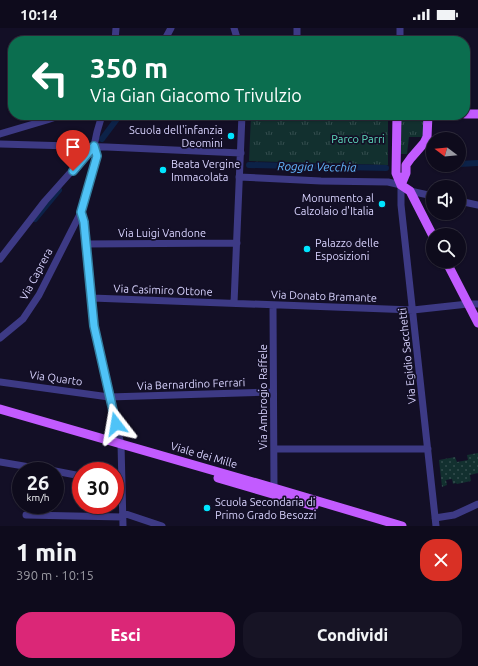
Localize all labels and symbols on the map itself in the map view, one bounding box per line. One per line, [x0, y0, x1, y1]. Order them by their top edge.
place label: Scuola dell'infanzia Deomini [129, 124, 223, 149]
pin [56, 130, 90, 171]
marker: Scuola dell'infanzia Deomini [226, 131, 236, 141]
north arrow [426, 132, 466, 172]
park label: Parco Parri [331, 133, 385, 145]
place label: Beata Vergine Immacolata [171, 158, 240, 183]
water label: Roggia Vecchia [277, 159, 357, 174]
marker: Beata Vergine Immacolata [158, 165, 168, 175]
place label: Monumento al Calzolaio d'Italia [294, 192, 374, 217]
marker: Monumento al Calzolaio d'Italia [377, 199, 387, 209]
street label: Via Luigi Vandone [118, 227, 206, 239]
place label: Palazzo delle Esposizioni [315, 237, 379, 262]
marker: Palazzo delle Esposizioni [302, 244, 312, 254]
street label: Via Caprera [17, 246, 55, 302]
street label: Via Casimiro Ottone [113, 282, 213, 298]
street label: Via Donato Bramante [271, 288, 377, 304]
street label: Via Egidio Sacchetti [396, 307, 418, 405]
street label: Via Ambrogio Raffele [257, 344, 269, 450]
street label: Via Quarto [29, 368, 83, 388]
street label: Via Bernardino Ferrari [137, 376, 245, 392]
position arrow [95, 403, 137, 445]
street label: Viale dei Mille [169, 440, 239, 470]
speed limit sign: 30 [72, 462, 124, 514]
place label: Scuola Secondaria di Primo Grado Besozzi [215, 496, 316, 521]
marker: Scuola Secondaria di Primo Grado Besozzi [202, 503, 212, 513]

